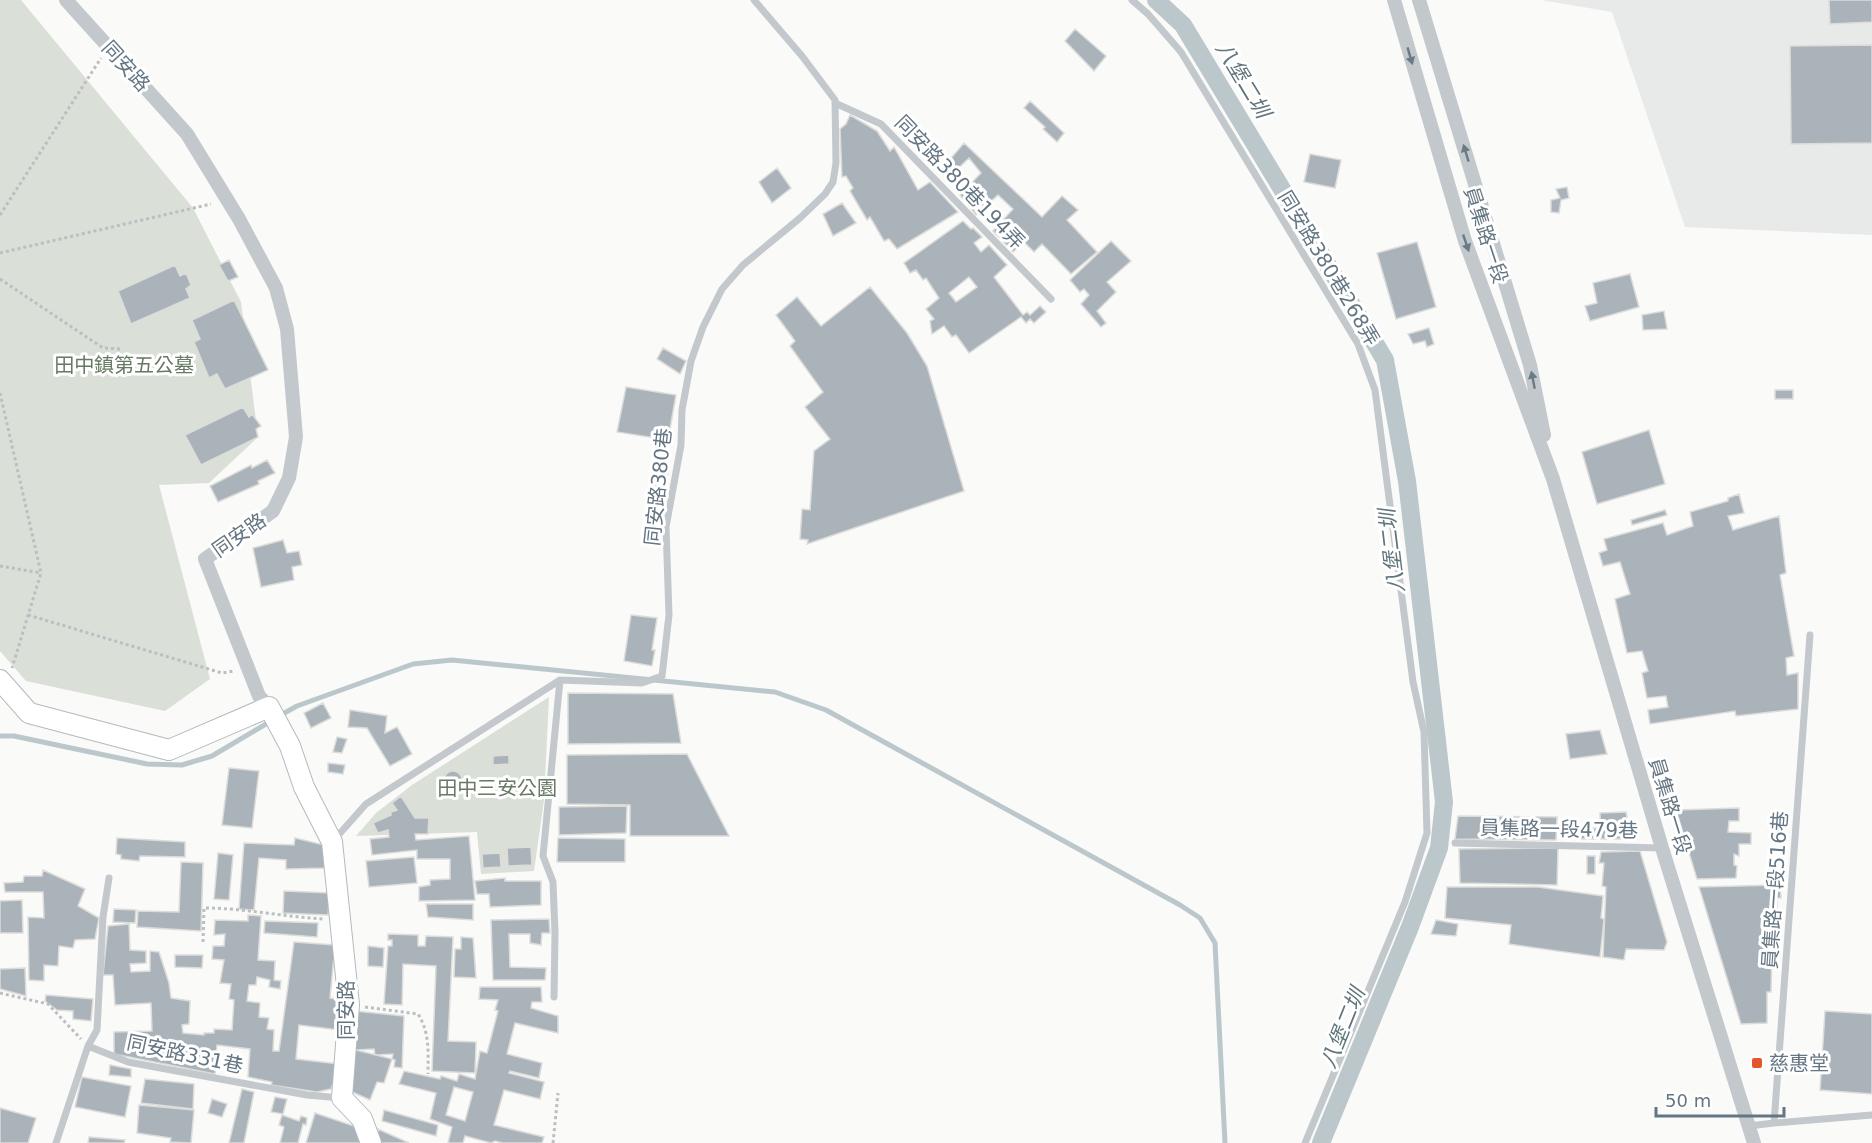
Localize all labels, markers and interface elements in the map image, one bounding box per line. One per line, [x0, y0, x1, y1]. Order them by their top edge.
street label: 同安路 [97, 36, 155, 96]
water label: 八堡二圳 [1211, 38, 1276, 125]
one-way arrow [1406, 47, 1416, 65]
street label: 同安路380巷194弄 [890, 110, 1030, 254]
one-way arrow [1461, 144, 1470, 162]
street label: 員集路一段 [1459, 184, 1513, 286]
street label: 同安路380巷268弄 [1273, 186, 1385, 350]
one-way arrow [1462, 234, 1472, 252]
park label: 田中鎮第五公墓 [54, 353, 194, 377]
one-way arrow [1528, 370, 1537, 389]
street label: 同安路380巷 [640, 427, 676, 547]
water label: 八堡二圳 [1375, 505, 1409, 594]
street label: 同安路 [208, 508, 270, 562]
street label: 員集路一段 [1644, 755, 1696, 857]
park label: 田中三安公園 [437, 776, 557, 800]
street label: 員集路一段516巷 [1758, 810, 1792, 970]
street label: 員集路一段479巷 [1480, 816, 1638, 842]
street label: 同安路 [334, 980, 358, 1040]
water label: 八堡二圳 [1316, 982, 1371, 1071]
street label: 同安路331巷 [125, 1030, 245, 1078]
place label: 慈惠堂 [1769, 1051, 1829, 1075]
marker: 慈惠堂 [1750, 1056, 1764, 1070]
scale bar [1656, 1080, 1784, 1118]
text: 50 m [1665, 1090, 1711, 1111]

